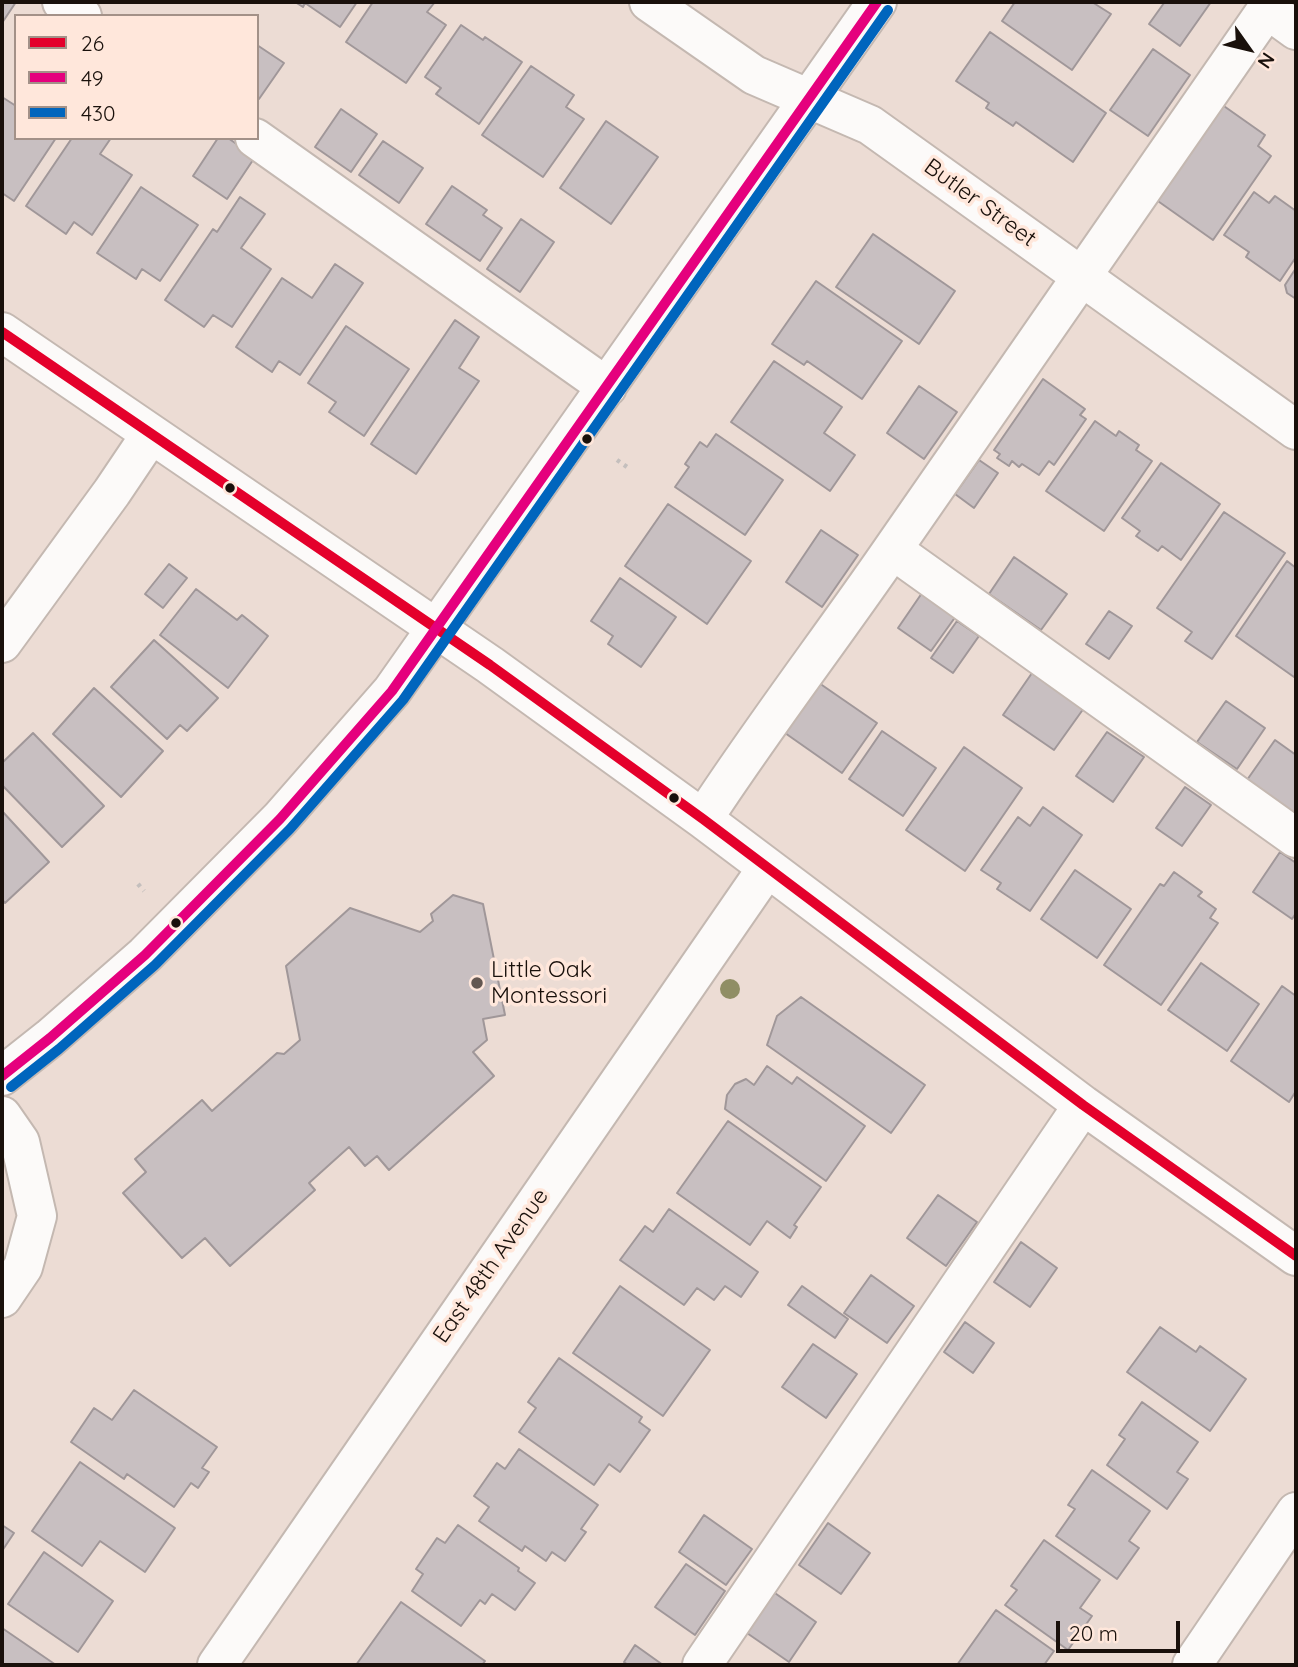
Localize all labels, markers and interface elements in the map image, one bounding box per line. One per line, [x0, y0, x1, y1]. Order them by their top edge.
legend [14, 14, 259, 140]
north arrow [1214, 14, 1284, 84]
text: 26 [81, 30, 104, 56]
text: N [1253, 48, 1280, 73]
text: 49 [81, 65, 103, 91]
text: 430 [81, 100, 116, 126]
street label: Butler Street [919, 153, 1041, 253]
unlabelled marker [580, 432, 594, 446]
unlabelled marker [223, 481, 237, 495]
unlabelled marker [667, 791, 681, 805]
unlabelled marker [169, 916, 183, 930]
place label: Little Oak Montessori [491, 956, 607, 1010]
marker: Little Oak Montessori [469, 975, 485, 991]
street label: East 48th Avenue [427, 1183, 555, 1349]
scale bar [1060, 1608, 1184, 1652]
text: 20 m [1069, 1620, 1118, 1646]

